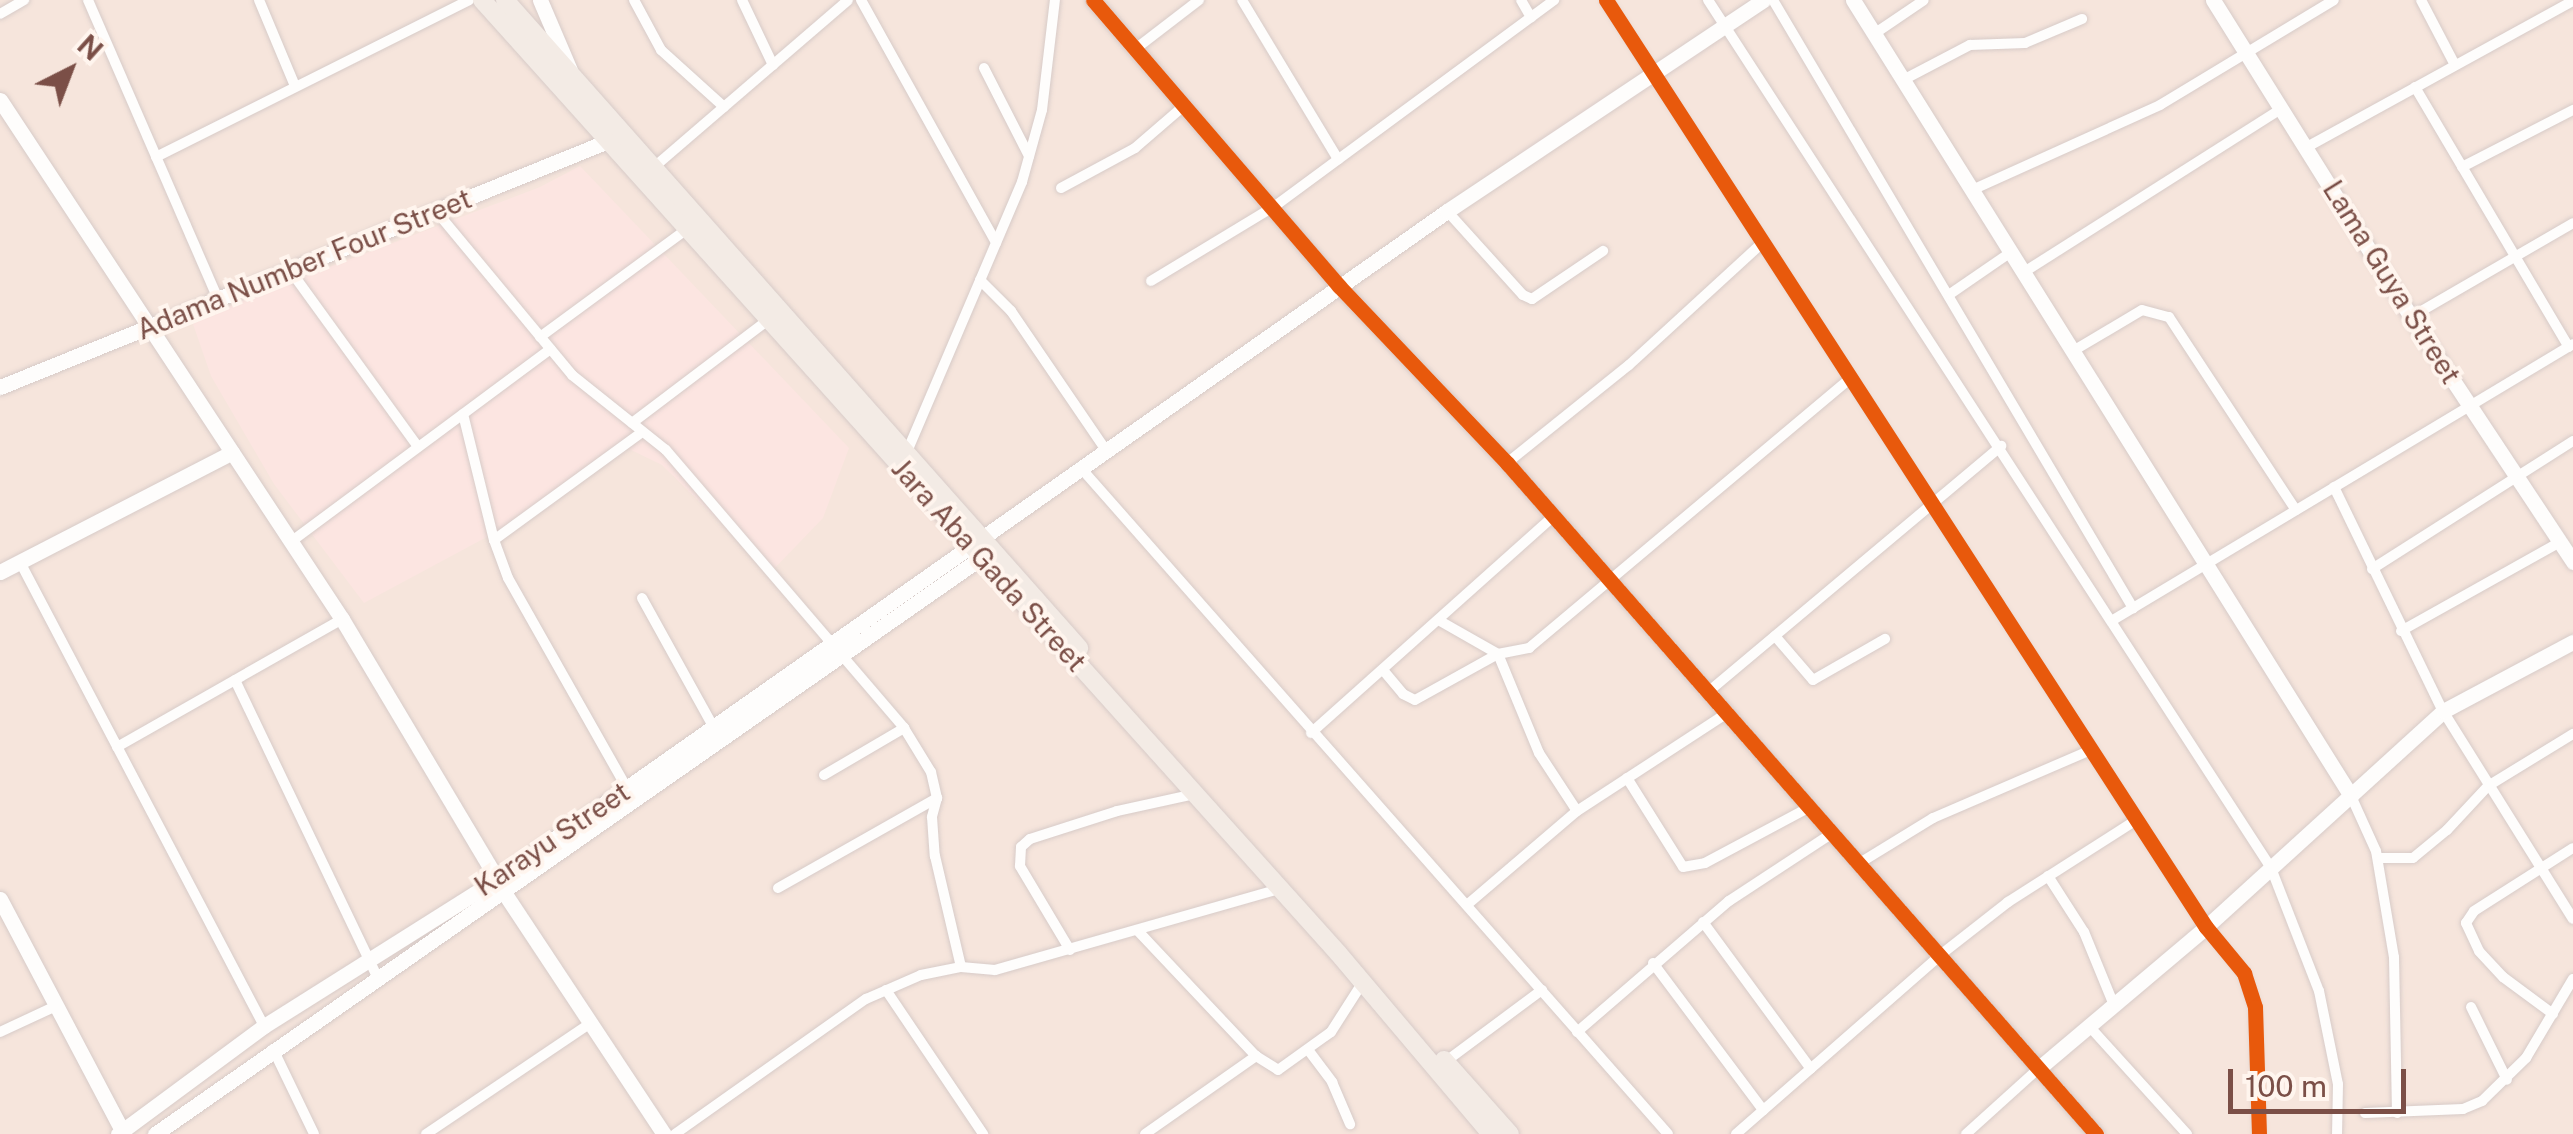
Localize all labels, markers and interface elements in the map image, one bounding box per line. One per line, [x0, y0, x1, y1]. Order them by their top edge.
north arrow [20, 20, 120, 120]
text: N [71, 28, 110, 67]
street label: Lama Guya Street [2316, 174, 2468, 390]
street label: Adama Number Four Street [132, 181, 476, 347]
street label: Jara Aba Gada Street [885, 452, 1093, 678]
street label: Karayu Street [468, 775, 636, 903]
scale bar [2233, 1049, 2410, 1111]
text: 100 m [2245, 1068, 2327, 1104]

